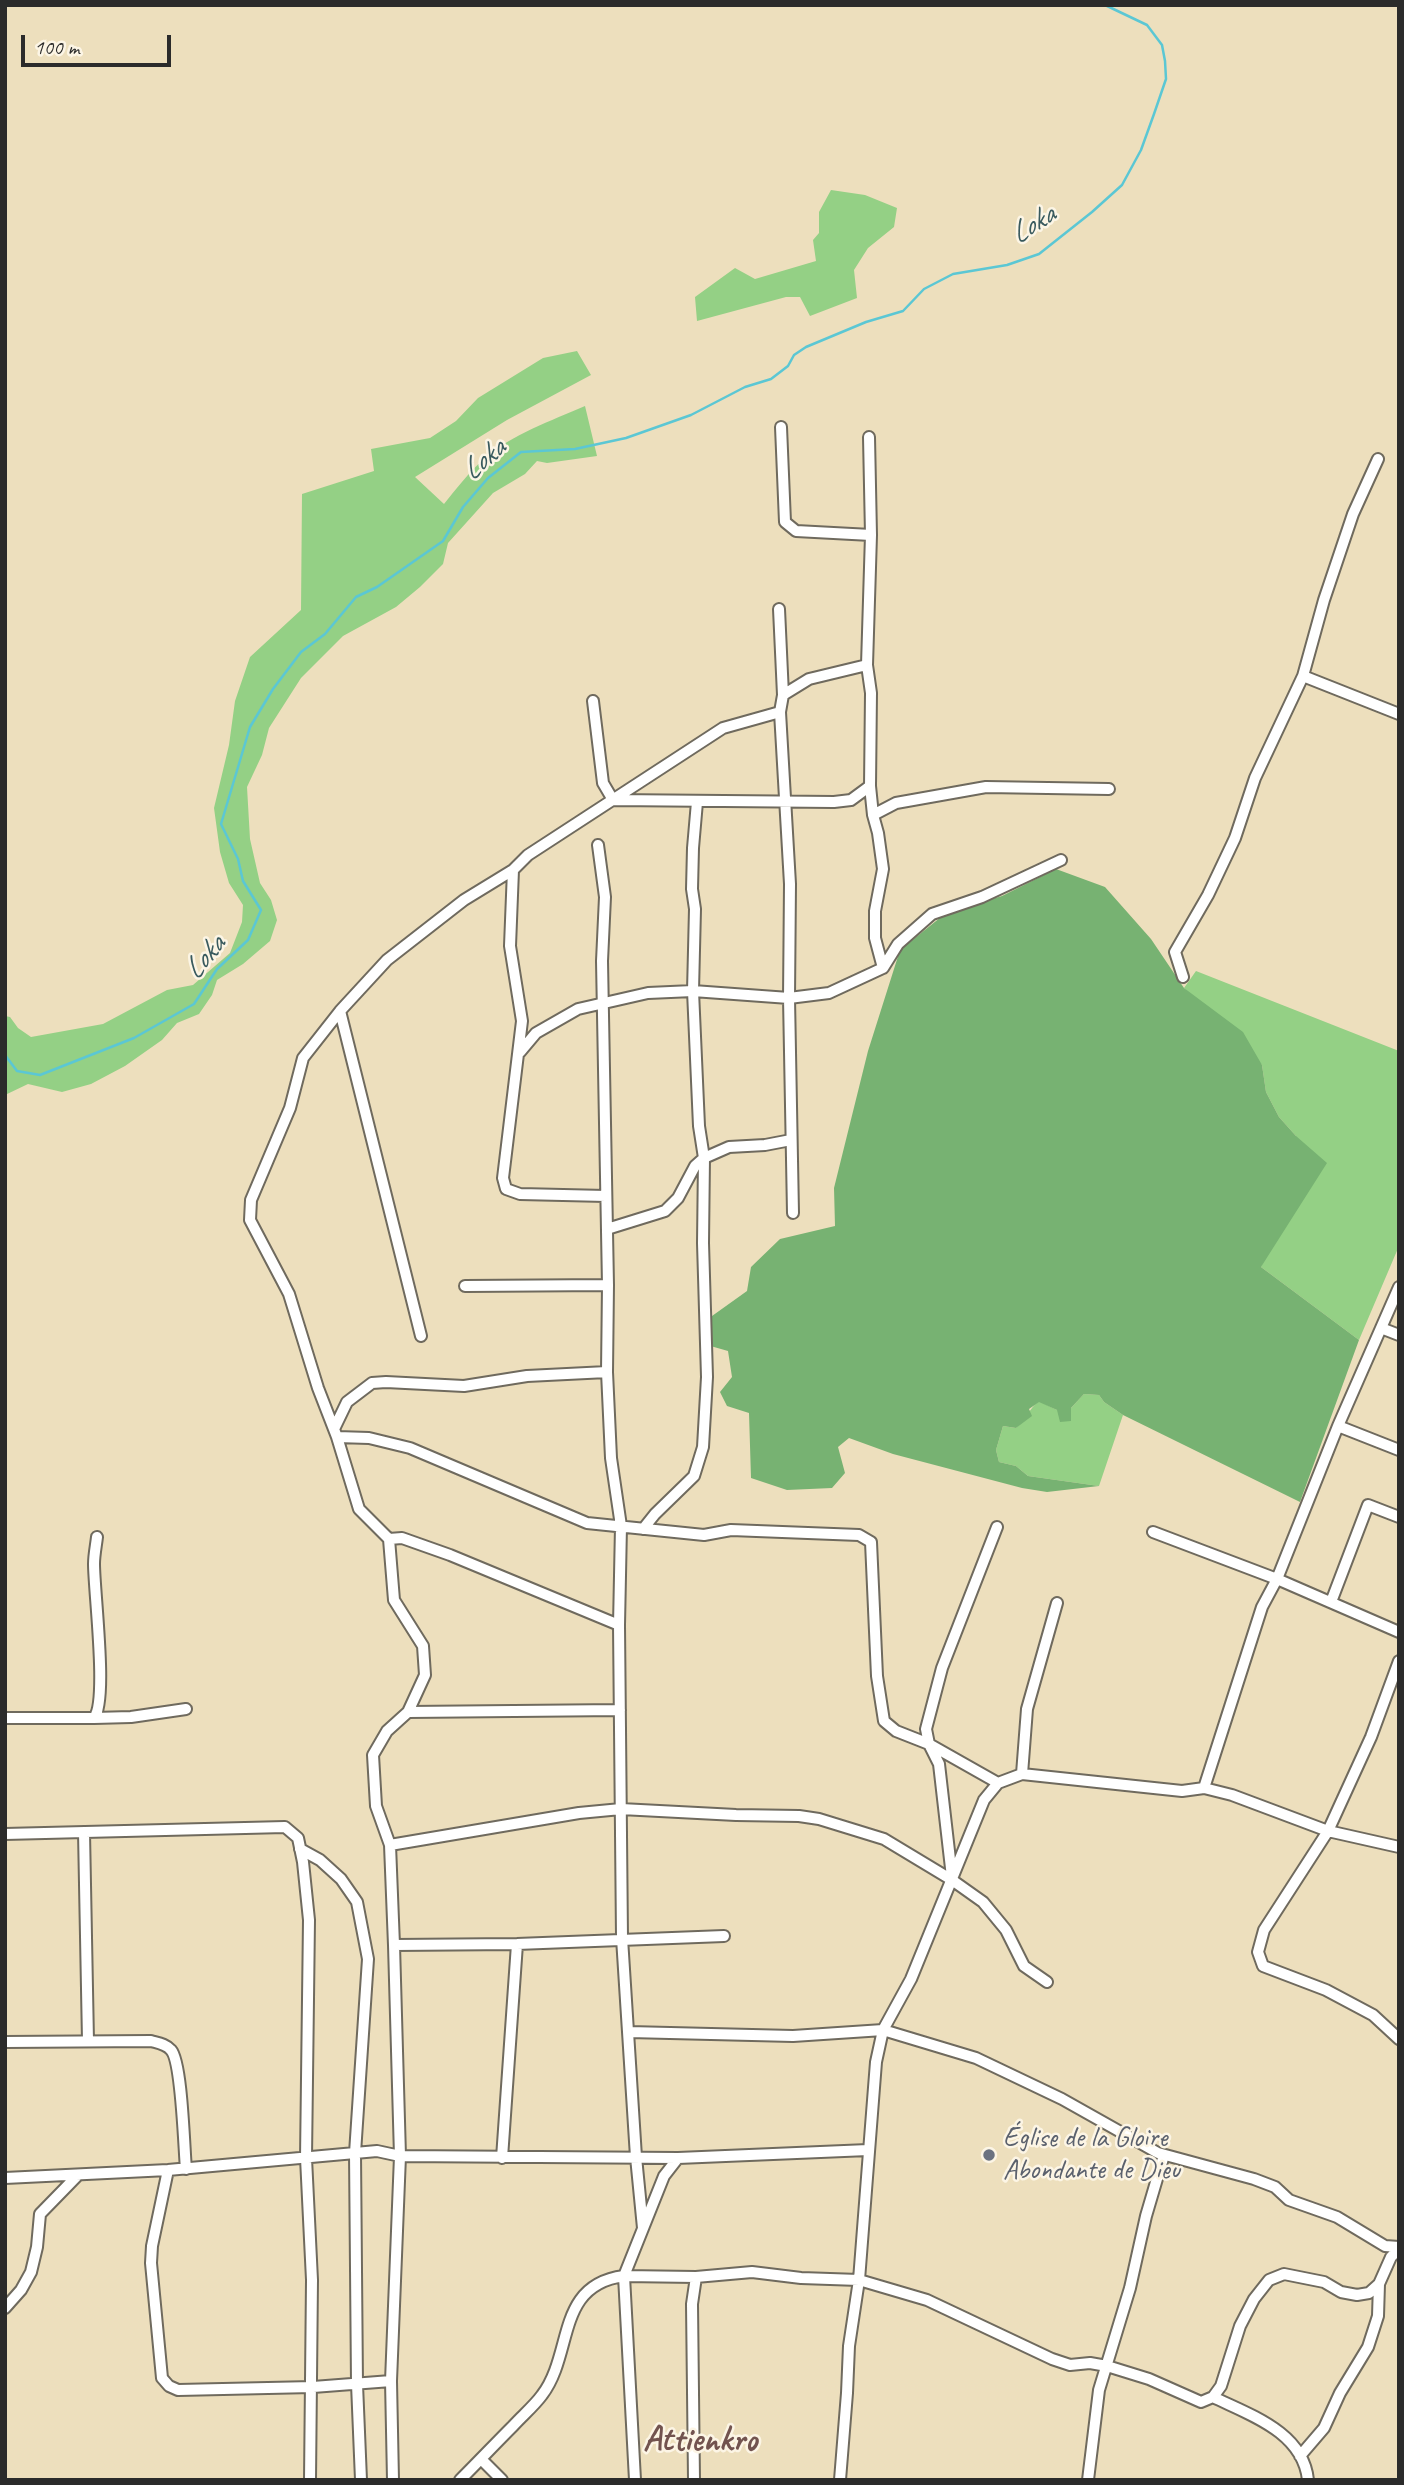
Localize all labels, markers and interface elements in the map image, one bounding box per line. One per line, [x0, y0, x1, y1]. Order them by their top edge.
scale bar [24, 21, 175, 65]
text: 100 m [34, 34, 79, 60]
water label: Loka [1004, 197, 1062, 253]
water label: Loka [455, 431, 513, 489]
water label: Loka [176, 929, 234, 987]
place label: Église de la Gloire Abondante de Dieu [1003, 2122, 1180, 2188]
marker: Église de la Gloire Abondante de Dieu [981, 2147, 997, 2163]
district label: Attienkro [643, 2420, 757, 2462]

